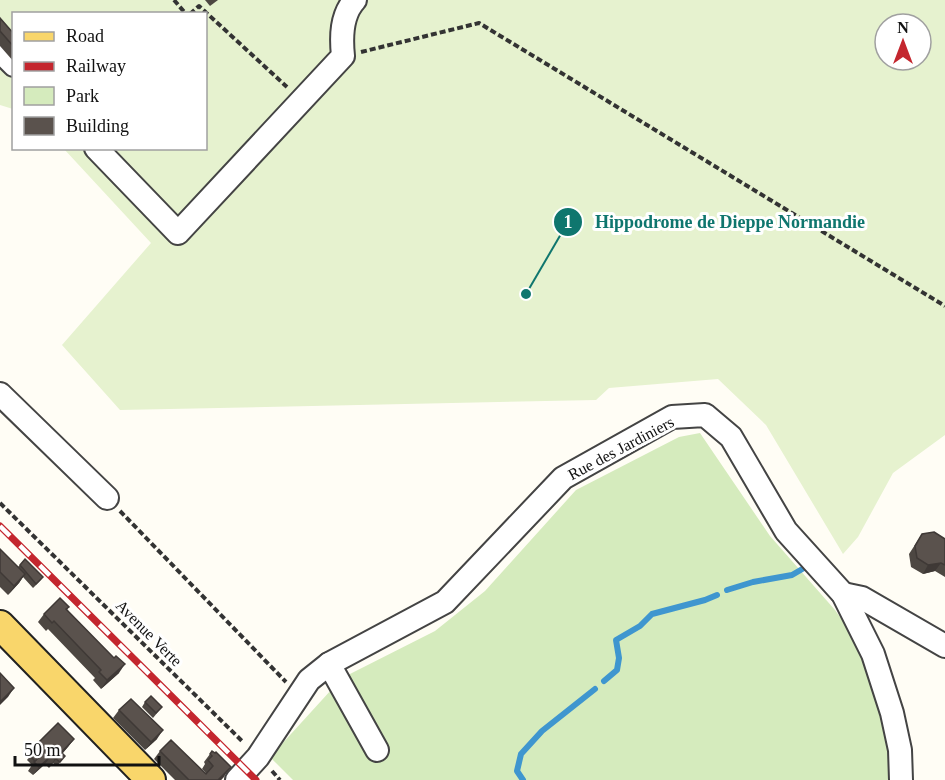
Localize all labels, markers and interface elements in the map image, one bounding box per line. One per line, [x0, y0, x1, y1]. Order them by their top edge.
legend [12, 12, 207, 150]
north arrow [873, 12, 933, 72]
text: N [897, 19, 909, 36]
text: Road [66, 26, 104, 46]
text: Railway [66, 56, 126, 76]
text: Park [66, 86, 99, 106]
text: Building [66, 116, 129, 136]
callout: Hippodrome de Dieppe Normandie [553, 204, 878, 240]
text: 1 [564, 212, 573, 232]
text: Hippodrome de Dieppe Normandie [595, 212, 865, 232]
street label: Rue des Jardiniers [565, 413, 677, 483]
street label: Avenue Verte [113, 597, 185, 669]
scale bar [15, 729, 159, 767]
text: 50 m [24, 740, 61, 760]

